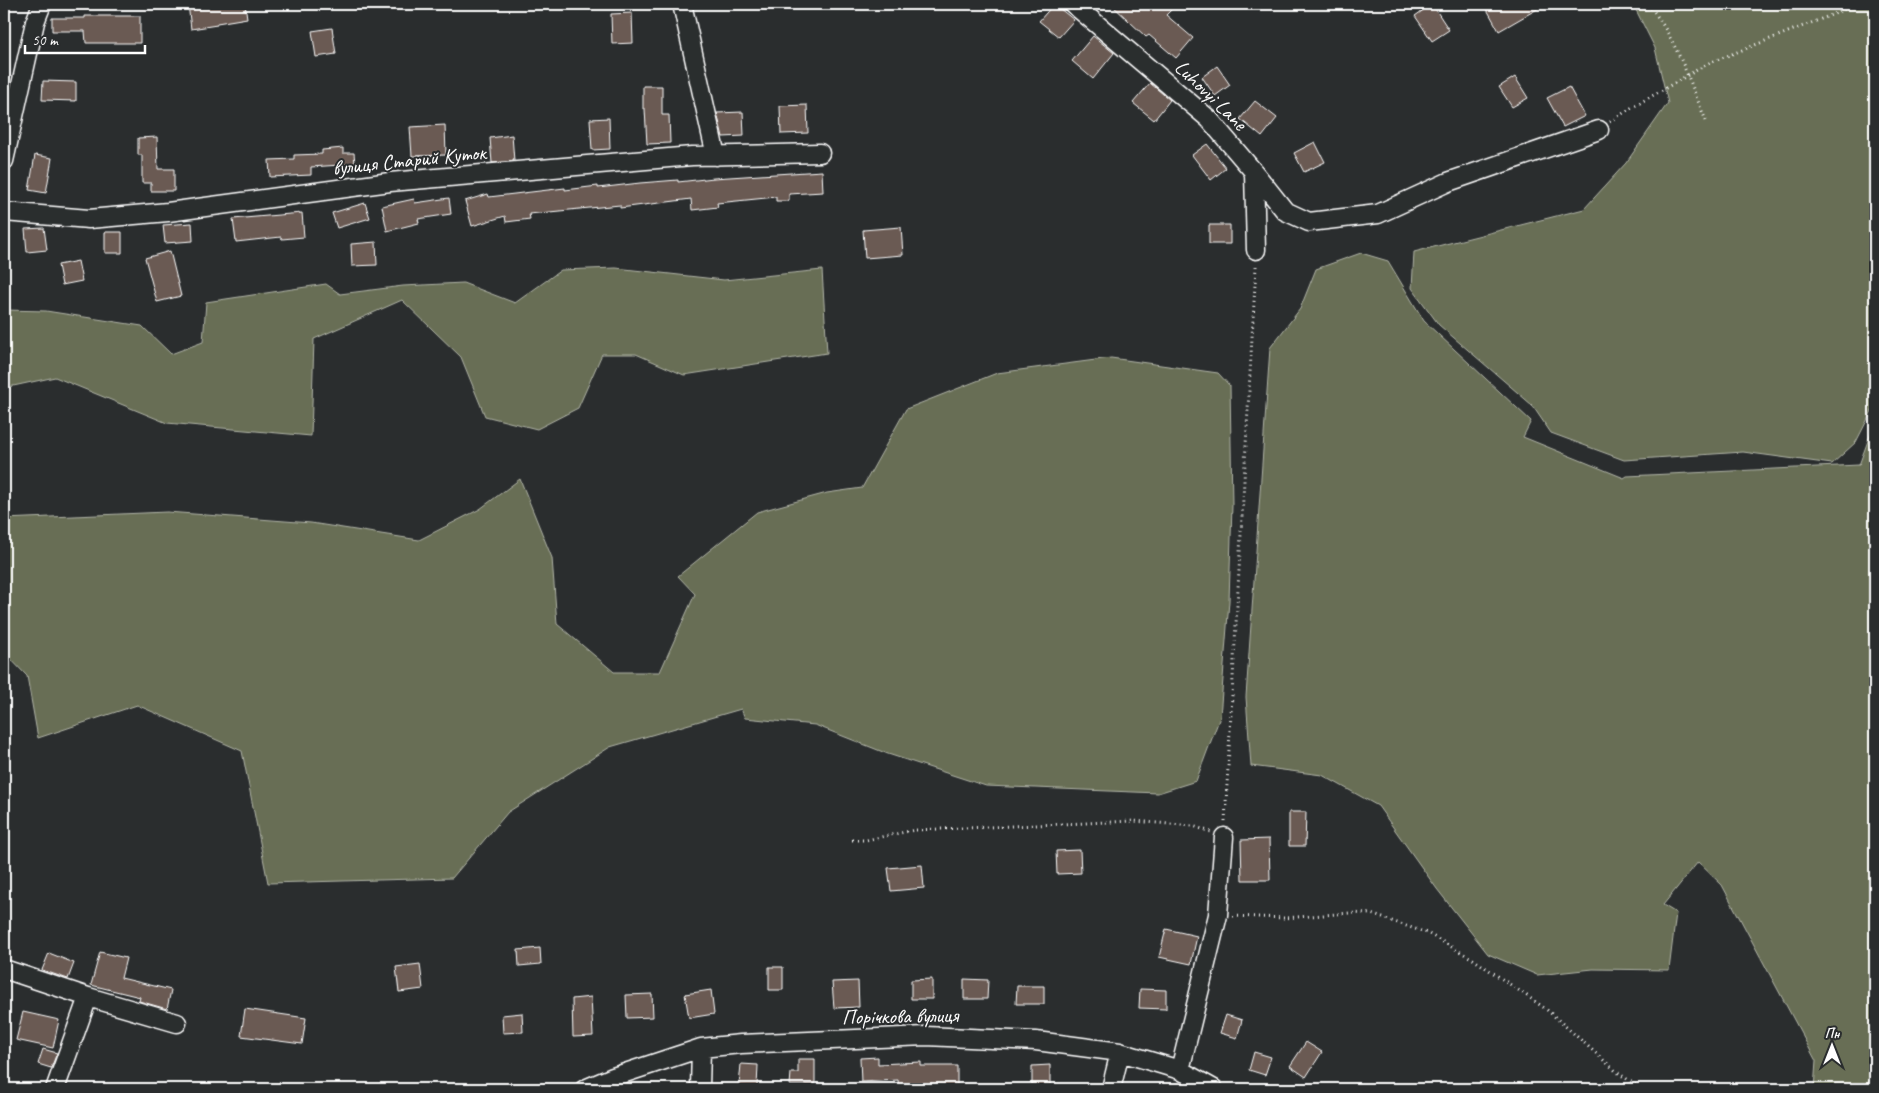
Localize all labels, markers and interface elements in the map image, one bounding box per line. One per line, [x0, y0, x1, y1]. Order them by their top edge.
scale bar [25, 22, 145, 54]
text: 50 m [32, 31, 59, 50]
street label: Luhovyi Lane [1169, 54, 1253, 137]
street label: вулиця Старий Куток [331, 139, 489, 181]
street label: Порічкова вулиця [842, 1002, 960, 1030]
north arrow [1806, 1020, 1856, 1070]
text: Пн [1825, 1025, 1840, 1042]

